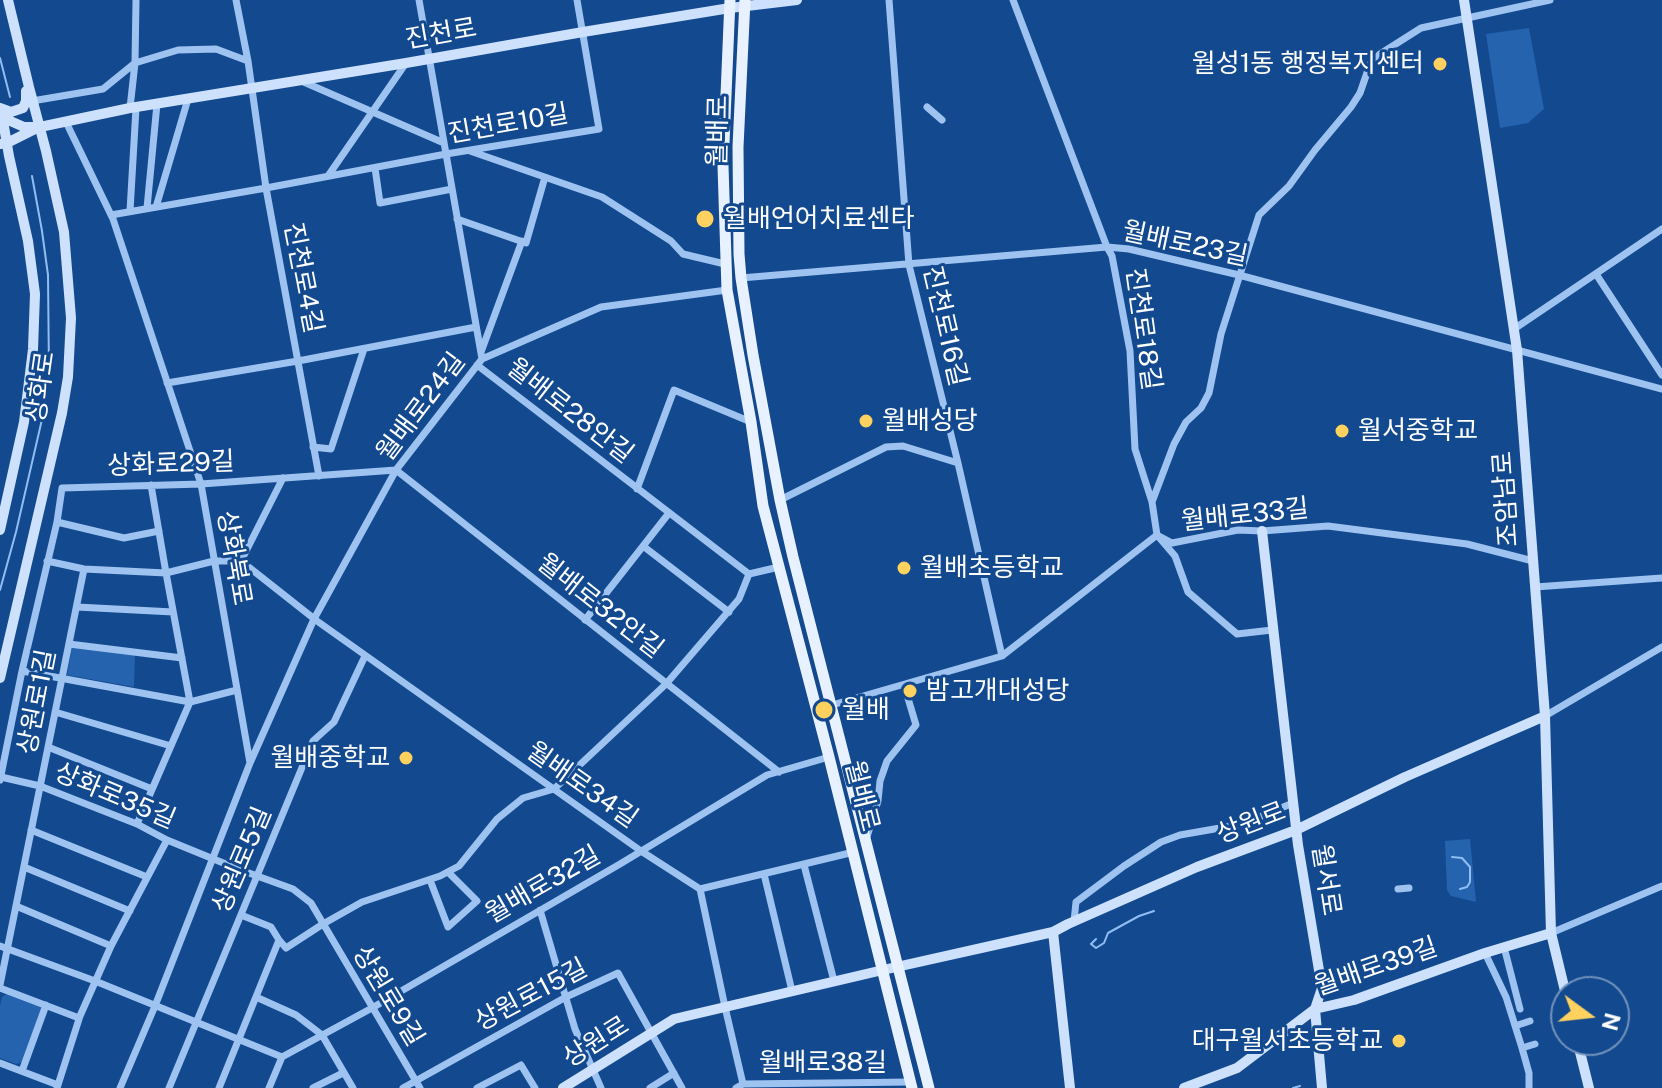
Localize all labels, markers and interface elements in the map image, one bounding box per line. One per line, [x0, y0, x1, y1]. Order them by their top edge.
street label: 진천로 [403, 12, 479, 56]
place label: 월성1동 행정복지센터 [1192, 48, 1424, 80]
marker: 월성1동 행정복지센터 [1431, 55, 1449, 73]
street label: 월배로 [702, 95, 734, 167]
street label: 진천로10길 [445, 98, 571, 150]
place label: 월배언어치료센타 [723, 203, 914, 235]
marker: 월배언어치료센타 [694, 208, 716, 230]
street label: 월배로23길 [1119, 215, 1251, 273]
street label: 진천로4길 [277, 220, 329, 336]
street label: 진천로16길 [916, 263, 974, 389]
street label: 진천로18길 [1119, 266, 1167, 392]
street label: 월배로24길 [370, 347, 472, 467]
street label: 상화로 [21, 349, 61, 425]
street label: 월배로28안길 [501, 352, 639, 470]
place label: 월배성당 [882, 405, 978, 437]
marker: 월배성당 [857, 412, 875, 430]
place label: 월서중학교 [1358, 415, 1478, 447]
marker: 월서중학교 [1333, 422, 1351, 440]
street label: 상화로29길 [107, 446, 235, 482]
street label: 조암남로 [1487, 450, 1525, 548]
street label: 월배로33길 [1180, 493, 1310, 537]
street label: 상화북로 [210, 508, 258, 608]
street label: 월배로32안길 [531, 547, 669, 665]
place label: 월배초등학교 [920, 552, 1064, 584]
marker: 월배초등학교 [895, 559, 913, 577]
street label: 상원로1길 [12, 647, 62, 757]
place label: 밤고개대성당 [926, 675, 1070, 707]
marker: 밤고개대성당 [901, 682, 919, 700]
place label: 월배 [842, 694, 890, 726]
marker: 월배 [813, 699, 835, 721]
street label: 월배로34길 [520, 735, 644, 835]
place label: 월배중학교 [270, 742, 390, 774]
marker: 월배중학교 [397, 749, 415, 767]
street label: 상화로35길 [50, 756, 180, 836]
street label: 월배로 [838, 757, 886, 835]
street label: 상원로 [1212, 796, 1290, 850]
street label: 상원로5길 [206, 802, 278, 918]
street label: 월배로32길 [480, 840, 606, 930]
street label: 월서로 [1305, 842, 1347, 918]
street label: 월배로39길 [1310, 931, 1442, 1003]
street label: 상원로9길 [346, 940, 430, 1052]
street label: 상원로15길 [469, 952, 593, 1038]
north arrow [1550, 976, 1630, 1056]
street label: 상원로 [557, 1010, 635, 1074]
text: N [1596, 1010, 1626, 1033]
place label: 대구월서초등학교 [1192, 1025, 1383, 1057]
marker: 대구월서초등학교 [1390, 1032, 1408, 1050]
street label: 월배로38길 [759, 1047, 887, 1079]

